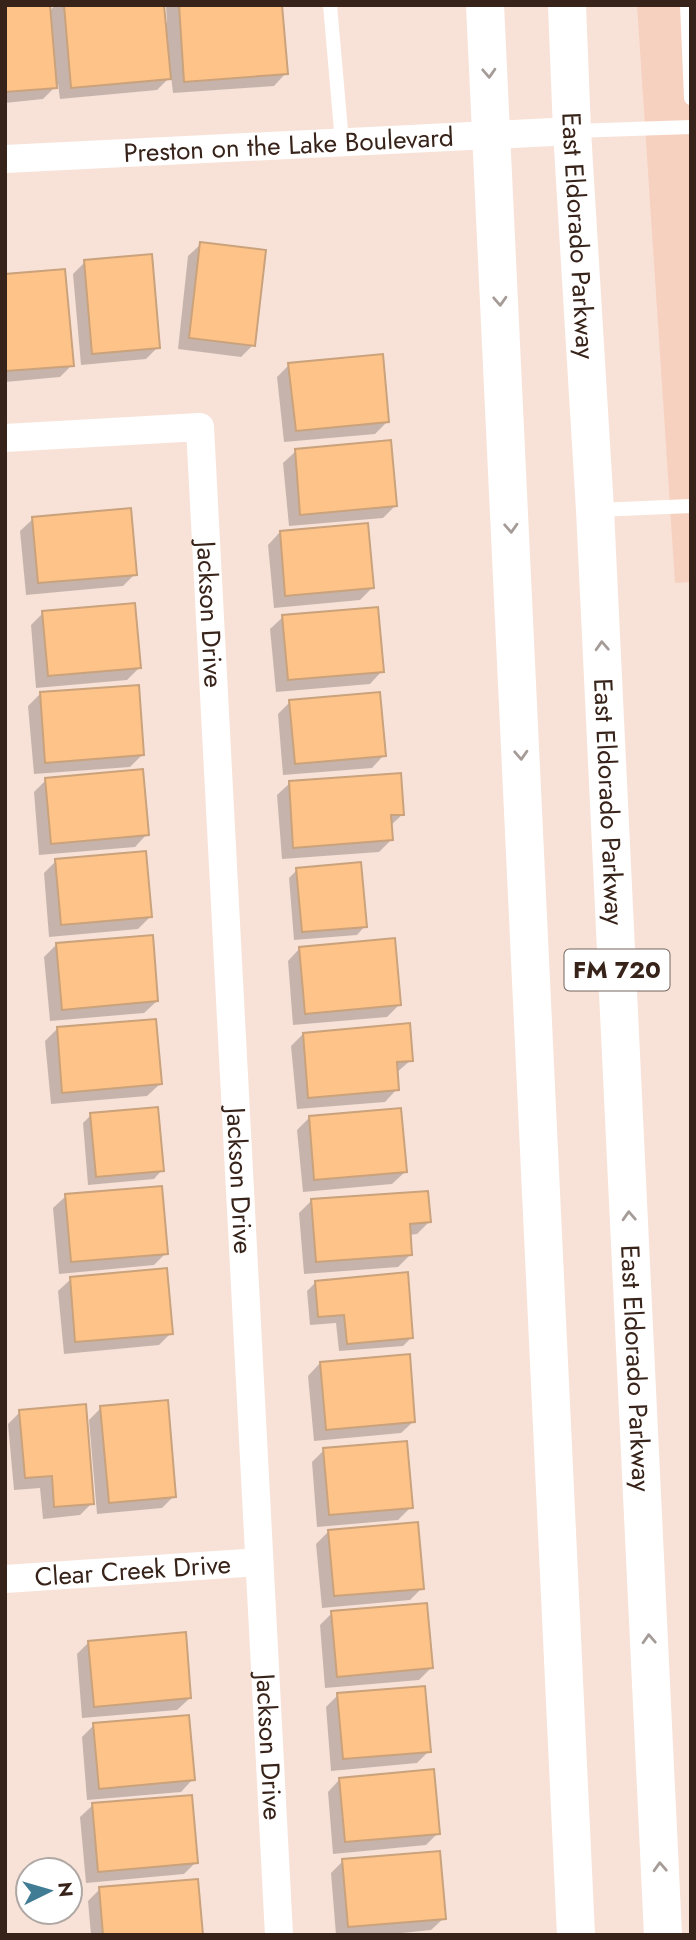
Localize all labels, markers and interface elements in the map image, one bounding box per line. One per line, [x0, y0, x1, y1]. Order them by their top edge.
one-way arrow [481, 68, 496, 79]
street label: East Eldorado Parkway [552, 112, 605, 361]
street label: Preston on the Lake Boulevard [123, 118, 455, 172]
one-way arrow [492, 295, 507, 306]
one-way arrow [503, 523, 518, 534]
street label: Jackson Drive [187, 537, 233, 689]
one-way arrow [594, 641, 609, 652]
street label: East Eldorado Parkway [584, 677, 634, 927]
one-way arrow [514, 750, 529, 761]
road number: FM 720 [564, 950, 670, 990]
street label: Jackson Drive [217, 1103, 262, 1255]
one-way arrow [621, 1211, 636, 1222]
street label: East Eldorado Parkway [611, 1244, 661, 1493]
street label: Clear Creek Drive [33, 1545, 232, 1596]
one-way arrow [642, 1634, 657, 1645]
street label: Jackson Drive [246, 1670, 292, 1821]
north arrow [14, 1856, 84, 1926]
one-way arrow [652, 1861, 667, 1872]
text: N [51, 1881, 80, 1898]

